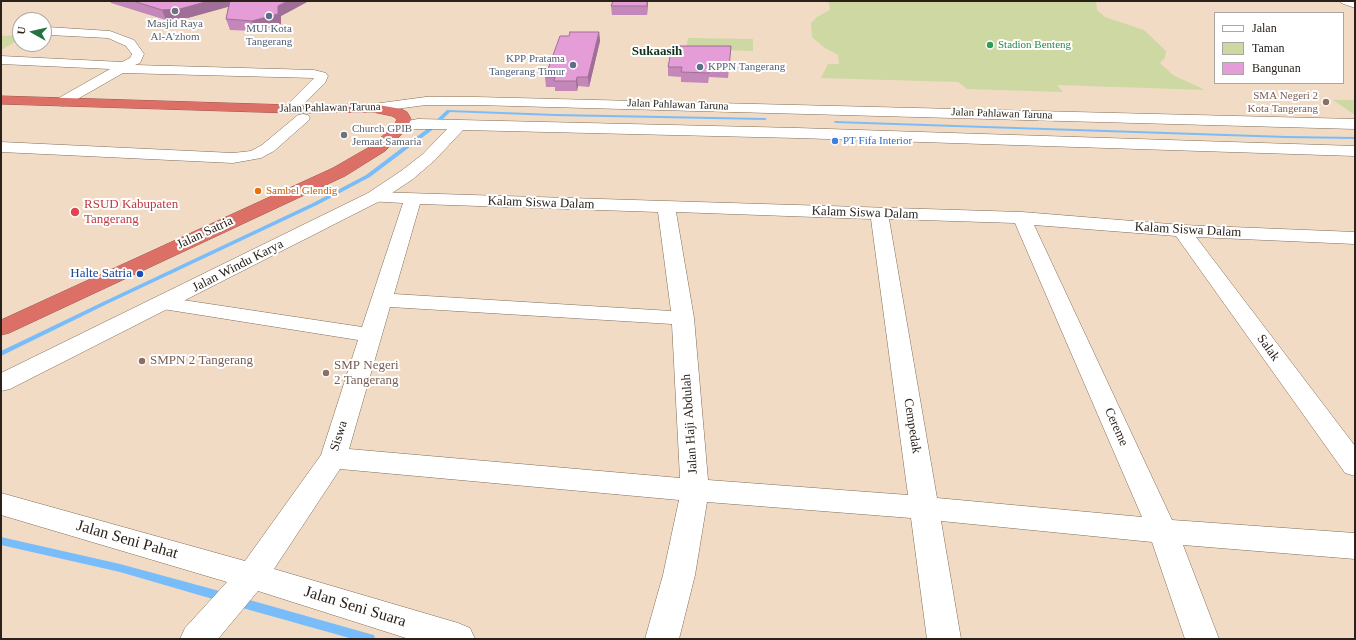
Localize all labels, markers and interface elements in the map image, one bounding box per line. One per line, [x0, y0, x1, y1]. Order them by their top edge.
marker: Masjid Raya Al-A'zhom [170, 6, 180, 16]
marker: MUI Kota Tangerang [264, 11, 274, 21]
north arrow [12, 12, 52, 52]
legend [1214, 12, 1344, 84]
place label: Masjid Raya Al-A'zhom [147, 17, 203, 43]
text: Jalan [1252, 21, 1277, 35]
place label: MUI Kota Tangerang [246, 22, 292, 48]
text: U [15, 26, 28, 35]
place label: Stadion Benteng [998, 38, 1071, 52]
marker: Stadion Benteng [985, 40, 995, 50]
text: Taman [1252, 41, 1284, 55]
district label: Sukaasih [632, 44, 682, 60]
place label: KPP Pratama Tangerang Timur [489, 52, 565, 78]
marker: KPP Pratama Tangerang Timur [568, 60, 578, 70]
place label: KPPN Tangerang [708, 60, 785, 74]
text: Bangunan [1252, 61, 1301, 75]
marker: KPPN Tangerang [695, 62, 705, 72]
place label: SMA Negeri 2 Kota Tangerang [1248, 89, 1318, 115]
street label: Jalan Pahlawan Taruna [627, 97, 729, 113]
marker: SMA Negeri 2 Kota Tangerang [1321, 97, 1331, 107]
street label: Jalan Pahlawan Taruna [279, 101, 381, 115]
street label: Jalan Pahlawan Taruna [951, 106, 1053, 122]
place label: Church GPIB Jemaat Samaria [352, 122, 421, 148]
marker: Church GPIB Jemaat Samaria [339, 130, 349, 140]
place label: PT Fifa Interior [843, 134, 912, 148]
marker: PT Fifa Interior [830, 136, 840, 146]
place label: Sambel Glendig [266, 184, 337, 198]
marker: Sambel Glendig [253, 186, 263, 196]
street label: Kalam Siswa Dalam [487, 193, 595, 213]
place label: RSUD Kabupaten Tangerang [84, 197, 178, 228]
street label: Kalam Siswa Dalam [811, 203, 919, 223]
marker: RSUD Kabupaten Tangerang [69, 206, 81, 218]
street label: Jalan Satria [174, 213, 236, 253]
street label: Kalam Siswa Dalam [1134, 219, 1242, 241]
street label: Jalan Windu Karya [190, 236, 286, 296]
place label: Halte Satria [70, 266, 132, 282]
marker: Halte Satria [135, 269, 145, 279]
street label: Salak [1253, 332, 1283, 364]
place label: SMPN 2 Tangerang [150, 353, 253, 369]
marker: SMPN 2 Tangerang [137, 356, 147, 366]
place label: SMP Negeri 2 Tangerang [334, 358, 399, 389]
marker: SMP Negeri 2 Tangerang [321, 368, 331, 378]
street label: Jalan Haji Abdulah [679, 373, 701, 475]
street label: Cempedak [900, 397, 924, 455]
street label: Cereme [1101, 405, 1131, 449]
street label: Siswa [327, 419, 351, 453]
street label: Jalan Seni Pahat [74, 516, 180, 564]
street label: Jalan Seni Suara [302, 582, 408, 632]

